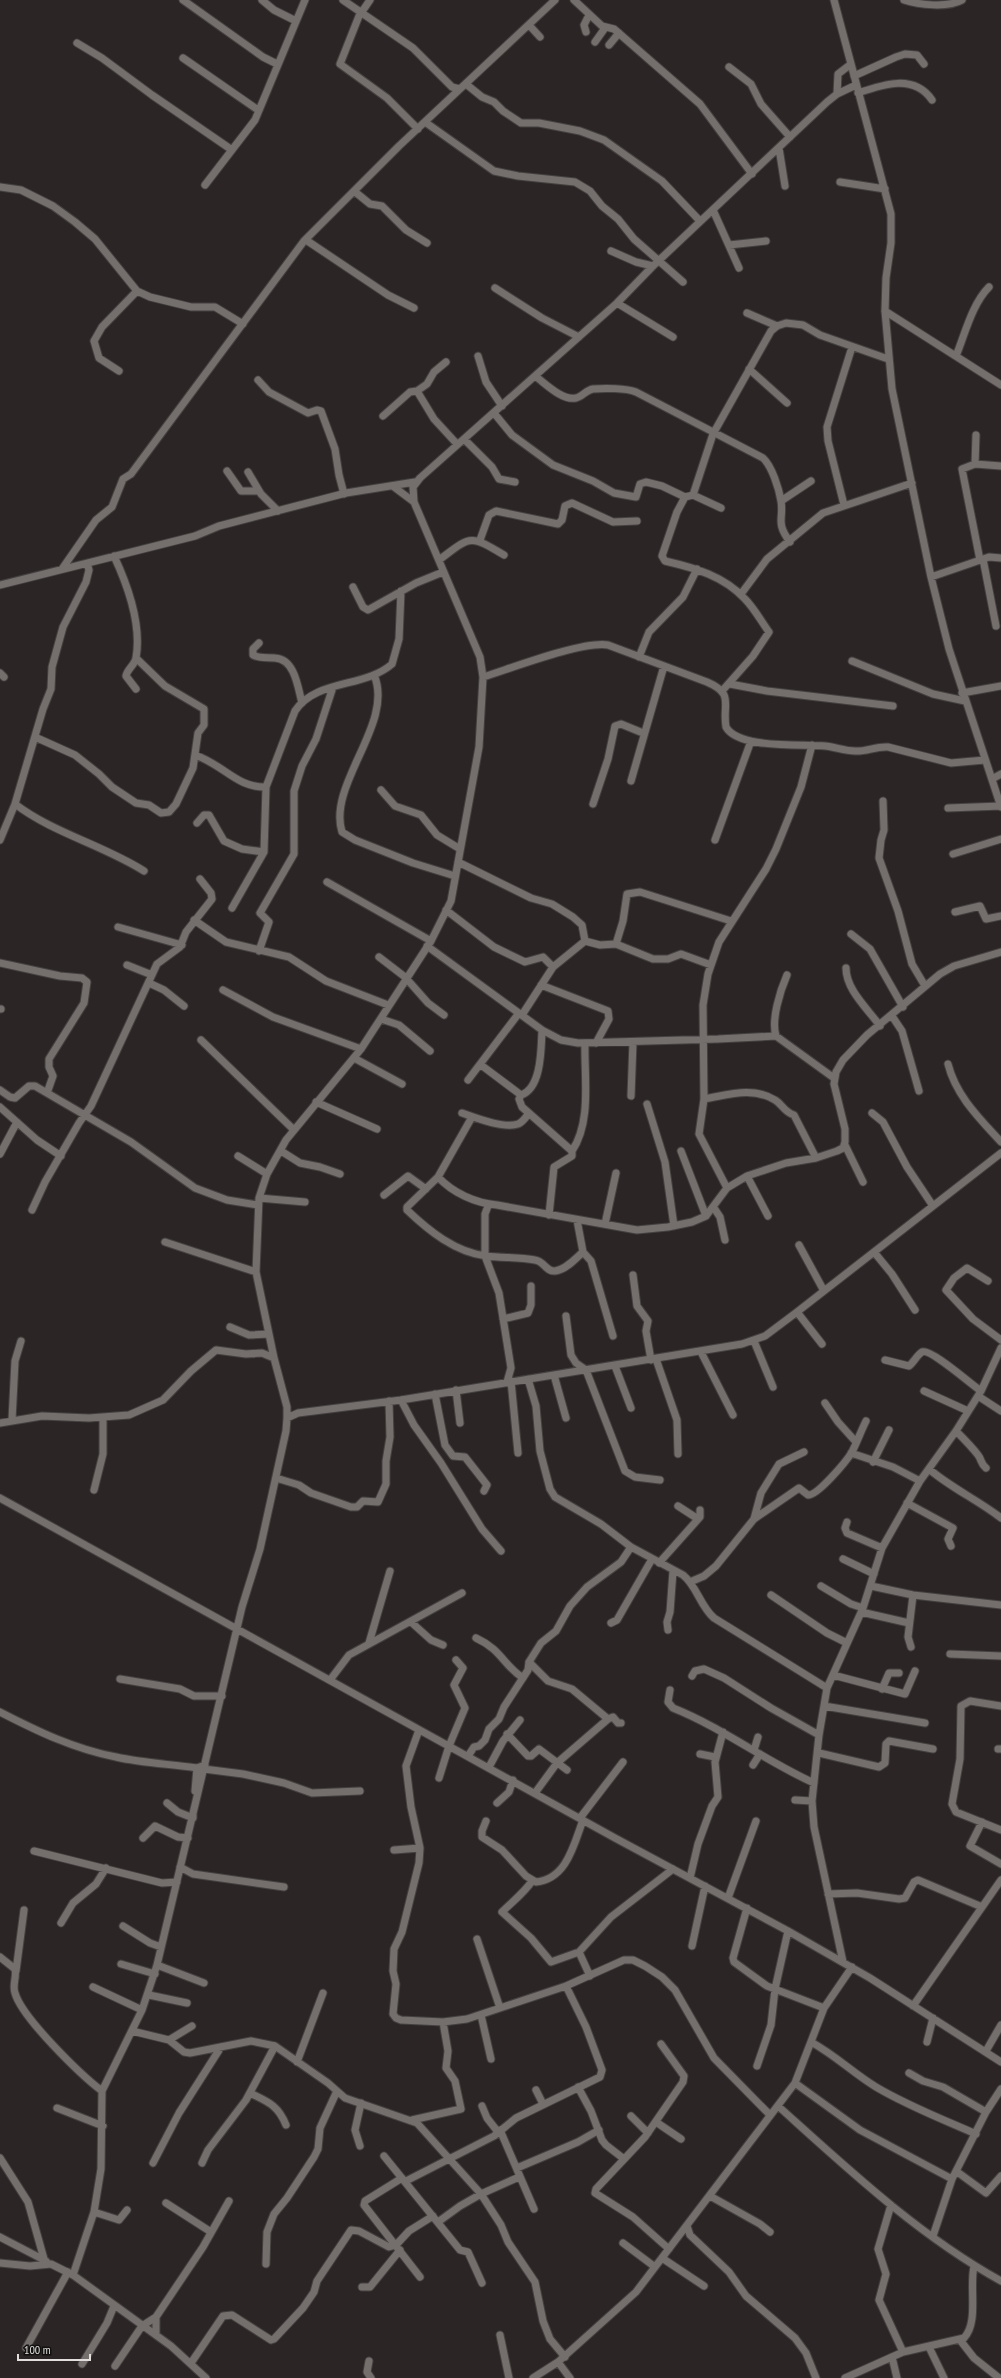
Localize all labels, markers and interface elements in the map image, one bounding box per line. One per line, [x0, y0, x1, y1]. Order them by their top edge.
scale bar [18, 2336, 90, 2362]
text: 100 m [24, 2342, 51, 2357]

